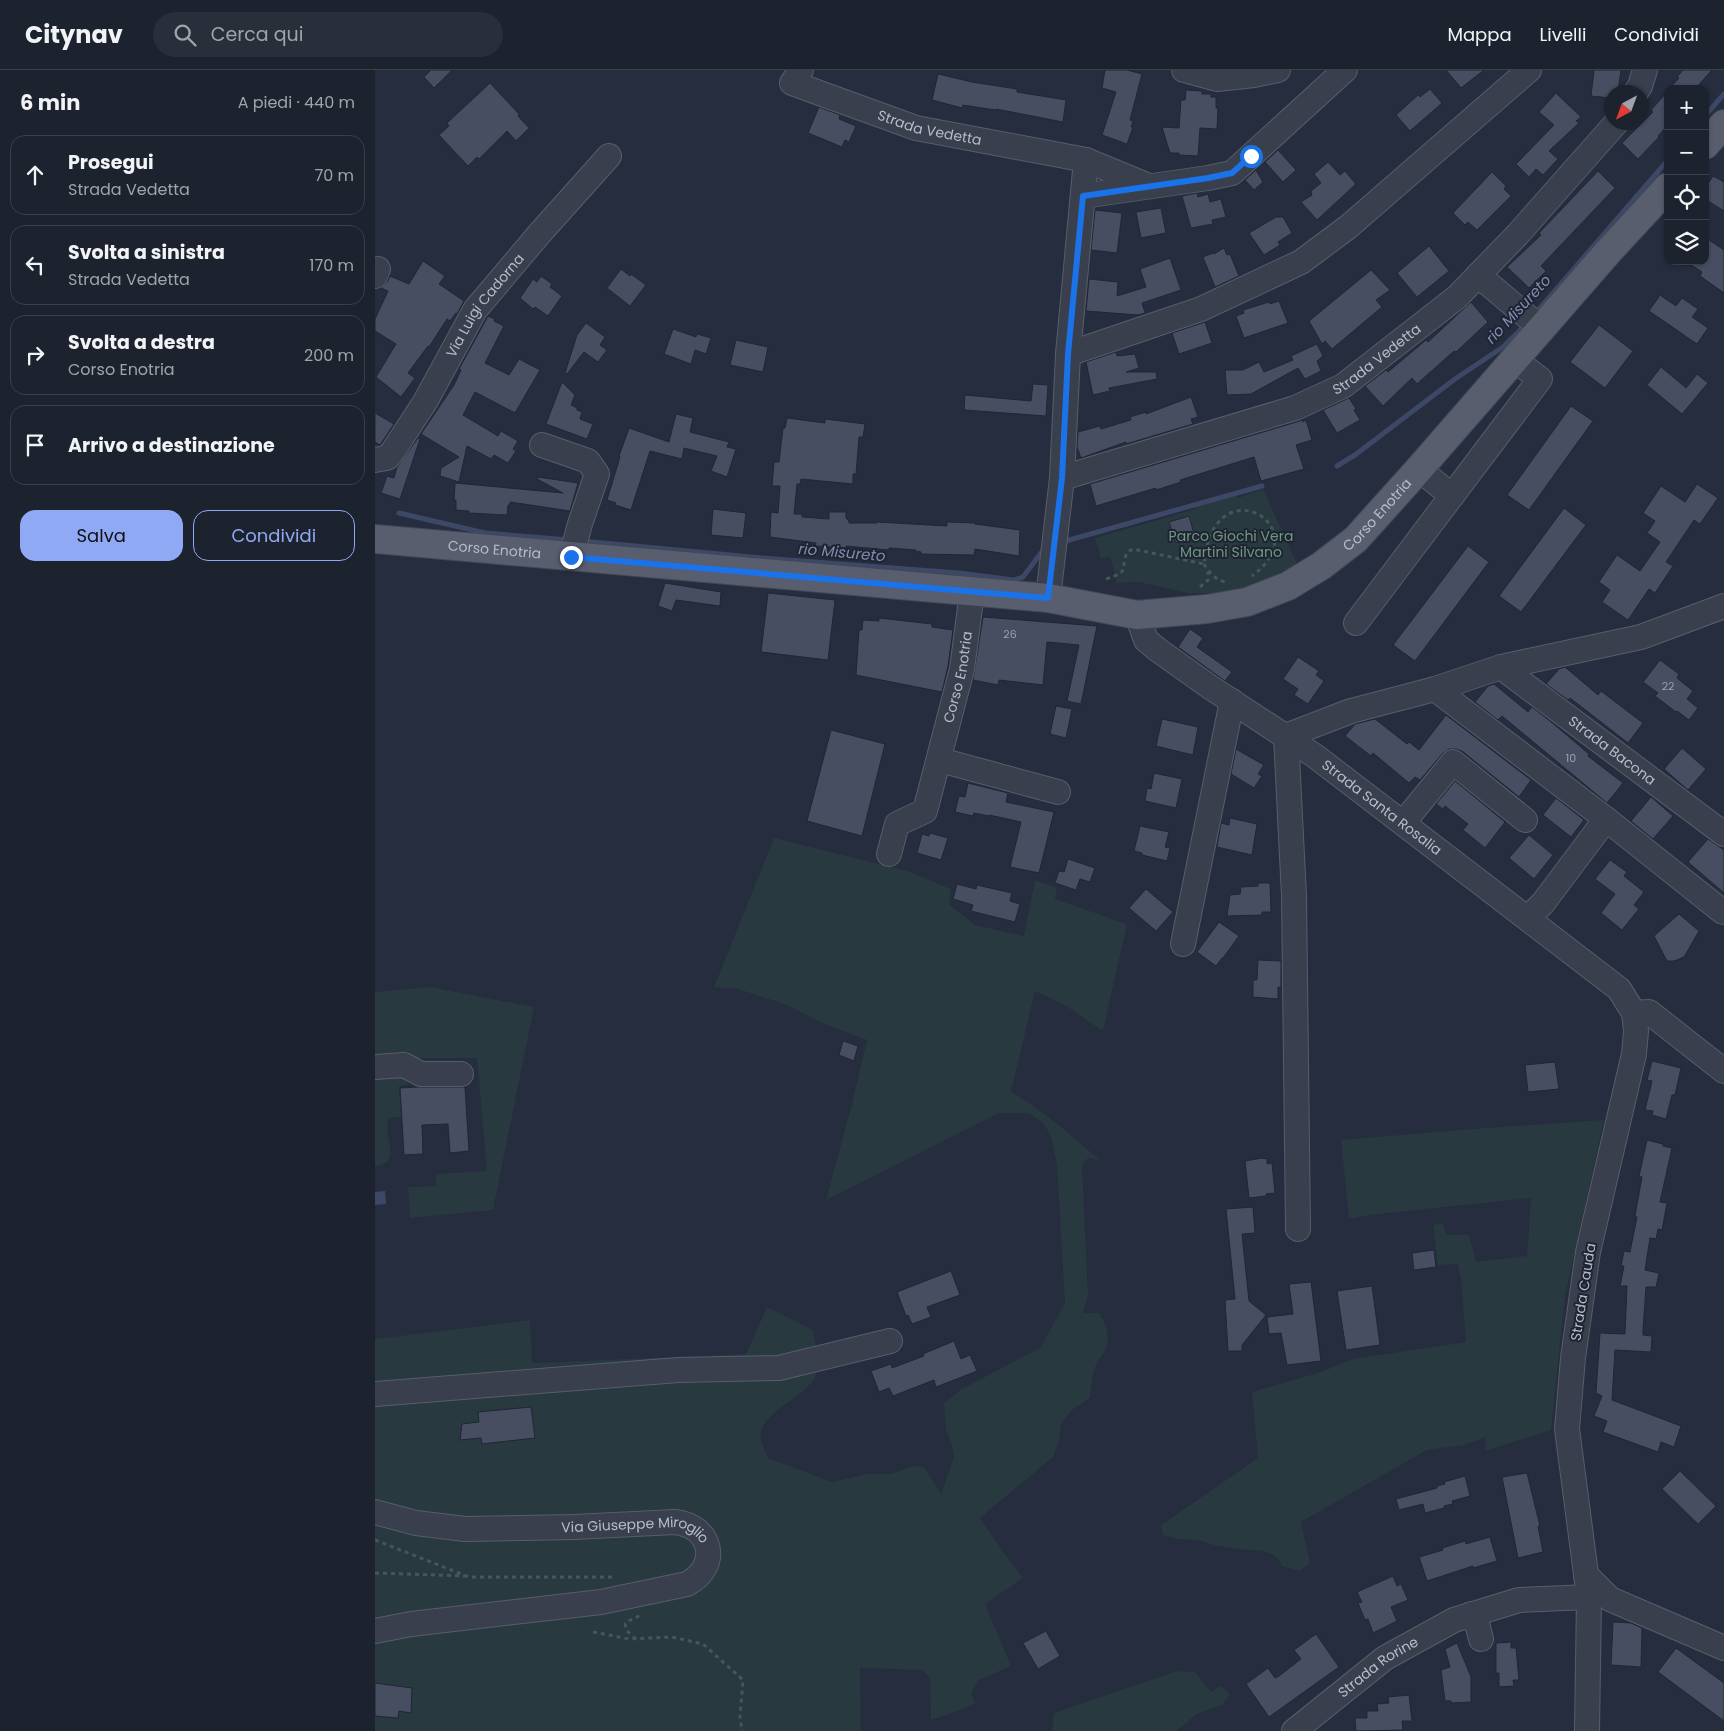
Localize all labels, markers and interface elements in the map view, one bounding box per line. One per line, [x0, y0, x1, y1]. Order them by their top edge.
search box [153, 12, 503, 57]
text: Citynav [25, 18, 123, 51]
icon: search [171, 21, 199, 49]
text: Cerca qui [211, 21, 303, 48]
text: Mappa [1447, 22, 1512, 47]
text: Livelli [1540, 22, 1586, 47]
text: Condividi [1614, 22, 1699, 47]
north arrow [1604, 85, 1649, 130]
map controls [1664, 85, 1709, 265]
button: + [1664, 85, 1709, 130]
text: 6 min [20, 88, 80, 117]
text: A piedi · 440 m [238, 91, 355, 114]
street label: Strada Vedetta [875, 105, 983, 150]
button: − [1664, 130, 1709, 175]
route start [1240, 145, 1263, 168]
text: Prosegui [68, 149, 154, 176]
icon: ahead [21, 161, 49, 189]
text: 70 m [314, 164, 354, 187]
button: locate [1664, 175, 1709, 220]
text: Strada Vedetta [68, 178, 190, 201]
button: layers [1664, 220, 1709, 265]
text: Svolta a sinistra [68, 239, 225, 266]
street label: Via Luigi Cadorna [441, 249, 529, 361]
icon: left [21, 251, 49, 279]
text: 170 m [309, 254, 354, 277]
text: Strada Vedetta [68, 268, 190, 291]
water label: rio Misureto [1481, 270, 1555, 348]
street label: Strada Vedetta [1329, 319, 1425, 399]
text: Svolta a destra [68, 329, 215, 356]
icon: right [21, 341, 49, 369]
text: 200 m [304, 344, 354, 367]
text: Corso Enotria [68, 358, 175, 381]
icon: arrive [21, 431, 49, 459]
text: Arrivo a destinazione [68, 432, 275, 459]
street label: Corso Enotria [1338, 474, 1416, 556]
button: Salva [20, 510, 183, 561]
button: Condividi [193, 510, 355, 561]
park label: Parco Giochi Vera Martini Silvano [1169, 526, 1293, 562]
street label: Corso Enotria [447, 535, 542, 564]
water label: rio Misureto [798, 538, 886, 566]
route end [560, 546, 583, 569]
house number: 26 [1003, 626, 1017, 642]
street label: Corso Enotria [938, 630, 977, 725]
house number: 22 [1662, 678, 1674, 694]
street label: Strada Bacona [1564, 711, 1660, 790]
house number: 10 [1566, 750, 1576, 766]
street label: Strada Santa Rosalia [1318, 755, 1446, 860]
street label: Strada Cauda [1565, 1242, 1601, 1342]
street label: Via Giuseppe Miroglio [561, 1512, 714, 1547]
street label: Strada Rorine [1334, 1631, 1422, 1702]

